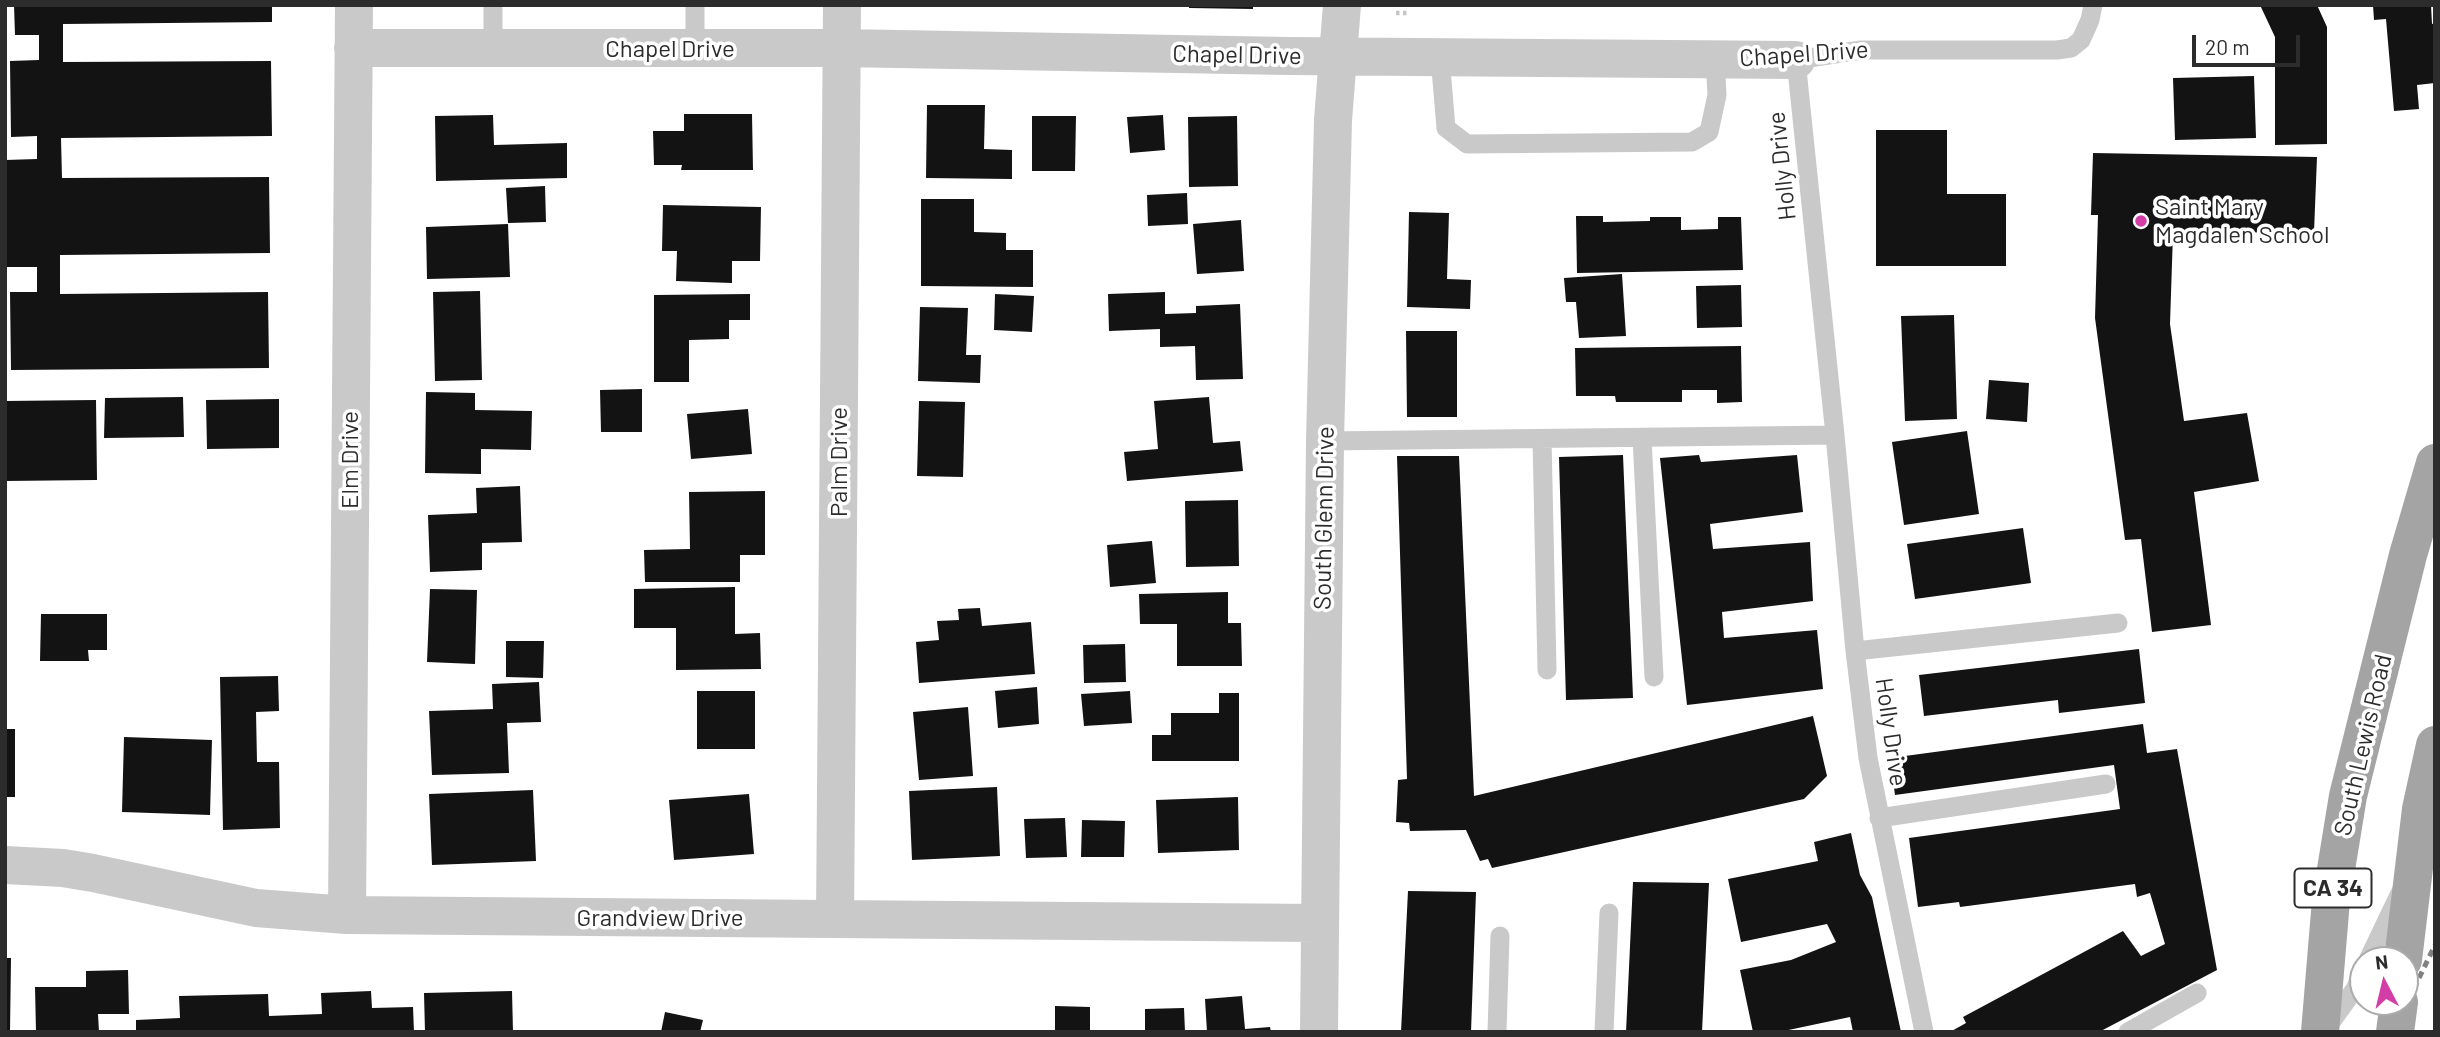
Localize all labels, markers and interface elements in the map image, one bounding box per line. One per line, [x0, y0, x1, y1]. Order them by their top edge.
scale bar [2195, 21, 2304, 65]
text: 20 m [2205, 34, 2250, 59]
street label: Chapel Drive [605, 35, 735, 63]
street label: Chapel Drive [1738, 35, 1870, 73]
street label: Chapel Drive [1172, 39, 1302, 71]
street label: Holly Drive [1762, 110, 1802, 222]
place label: Saint Mary Magdalen School [2155, 193, 2330, 249]
marker: Saint Mary Magdalen School [2133, 213, 2149, 229]
street label: Palm Drive [825, 407, 853, 517]
street label: Elm Drive [336, 411, 364, 509]
street label: South Glenn Drive [1308, 426, 1340, 610]
street label: South Lewis Road [2328, 651, 2398, 839]
street label: Holly Drive [1869, 676, 1913, 788]
road number: CA 34 [2294, 868, 2372, 908]
street label: Grandview Drive [576, 904, 744, 932]
north arrow [2349, 946, 2419, 1016]
text: N [2374, 949, 2389, 974]

